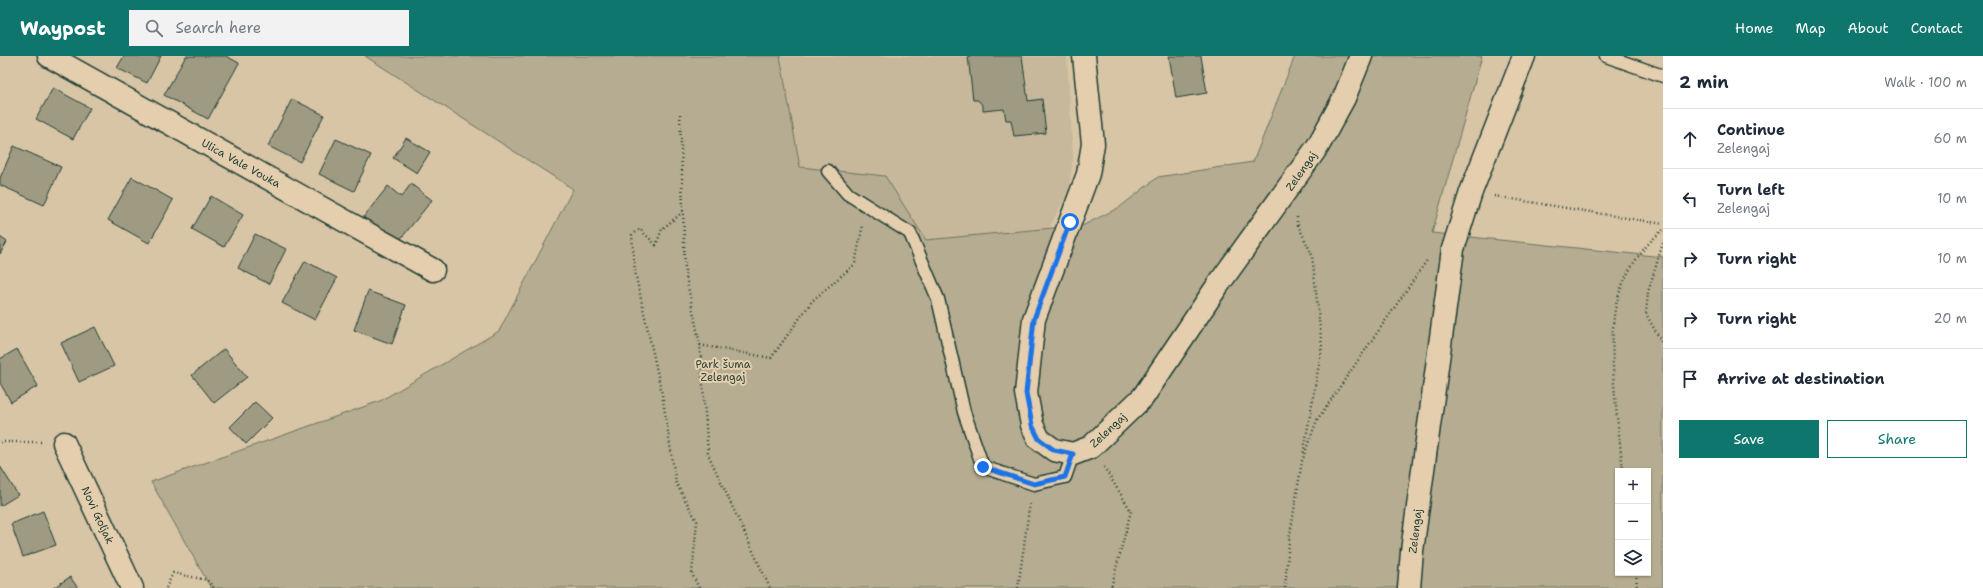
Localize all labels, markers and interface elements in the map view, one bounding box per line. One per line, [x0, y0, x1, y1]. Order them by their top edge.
search box [129, 10, 409, 46]
text: Waypost [20, 16, 105, 41]
icon: search [143, 17, 165, 39]
text: Search here [175, 18, 261, 38]
text: Home [1735, 19, 1774, 37]
text: Map [1796, 19, 1826, 37]
text: About [1848, 19, 1889, 37]
text: Contact [1911, 19, 1963, 37]
text: 2 min [1679, 71, 1729, 93]
text: Walk · 100 m [1884, 74, 1967, 91]
text: Continue [1717, 120, 1785, 140]
icon: ahead [1679, 128, 1701, 150]
text: 60 m [1934, 130, 1967, 147]
street label: Ulica Vale Vouka [199, 135, 283, 191]
text: Zelengaj [1717, 140, 1770, 157]
street label: Zelengaj [1282, 149, 1320, 194]
text: Turn left [1717, 180, 1785, 200]
icon: left [1679, 188, 1701, 210]
text: 10 m [1937, 190, 1967, 207]
text: Zelengaj [1717, 200, 1770, 217]
route start [1061, 213, 1079, 231]
icon: right [1679, 248, 1701, 270]
text: Turn right [1717, 249, 1797, 269]
text: 10 m [1937, 250, 1967, 267]
icon: right [1679, 308, 1701, 330]
text: Turn right [1717, 309, 1797, 329]
text: 20 m [1934, 310, 1967, 327]
park label: Park šuma Zelengaj [695, 357, 751, 385]
icon: arrive [1679, 368, 1701, 390]
text: Arrive at destination [1717, 369, 1885, 389]
street label: Zelengaj [1087, 410, 1130, 451]
button: Save [1679, 420, 1819, 458]
button: Share [1827, 420, 1967, 458]
route end [974, 458, 992, 476]
map controls [1615, 468, 1651, 576]
button: + [1615, 468, 1651, 504]
street label: Novi Goljak [78, 484, 117, 546]
button: − [1615, 504, 1651, 540]
street label: Zelengaj [1405, 508, 1426, 554]
button: layers [1615, 540, 1651, 576]

